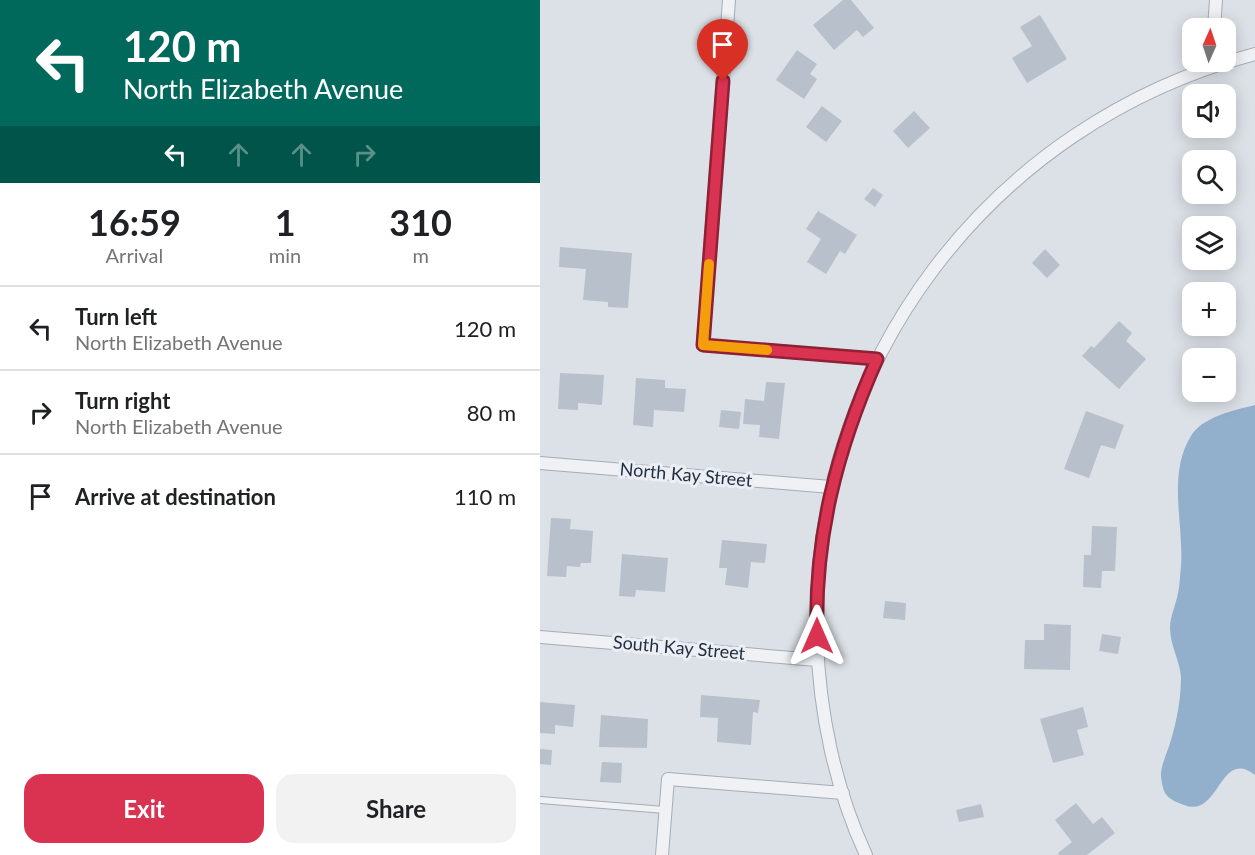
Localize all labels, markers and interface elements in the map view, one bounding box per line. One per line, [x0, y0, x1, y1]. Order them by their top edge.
north arrow [1182, 18, 1236, 72]
map controls [1182, 18, 1236, 402]
pin [697, 19, 748, 81]
text: 120 m [123, 21, 241, 71]
icon: left [24, 24, 102, 102]
icon: arrive [706, 28, 739, 61]
text: North Elizabeth Avenue [123, 72, 403, 105]
button: sound [1182, 84, 1236, 138]
icon: left [159, 138, 192, 171]
icon: ahead [222, 138, 255, 171]
icon: ahead [285, 138, 318, 171]
icon: right [348, 138, 381, 171]
button: search [1182, 150, 1236, 204]
text: 16:59 [88, 200, 181, 244]
text: 1 [275, 200, 296, 244]
text: 310 [389, 200, 452, 244]
button: layers [1182, 216, 1236, 270]
text: Arrival [106, 243, 163, 267]
text: min [269, 243, 301, 267]
text: m [412, 243, 429, 267]
button: + [1182, 282, 1236, 336]
text: Turn left [75, 303, 157, 330]
icon: left [24, 312, 57, 345]
text: 120 m [454, 315, 516, 342]
text: North Elizabeth Avenue [75, 330, 283, 354]
button: − [1182, 348, 1236, 402]
text: Turn right [75, 387, 170, 414]
icon: right [24, 396, 57, 429]
text: 80 m [467, 399, 516, 426]
text: North Elizabeth Avenue [75, 414, 283, 438]
street label: North Kay Street [619, 457, 754, 491]
icon: arrive [24, 480, 57, 513]
text: Arrive at destination [75, 483, 276, 510]
text: 110 m [454, 483, 516, 510]
position arrow [785, 604, 849, 668]
street label: South Kay Street [612, 630, 747, 664]
button: Exit [24, 774, 264, 843]
button: Share [276, 774, 516, 843]

